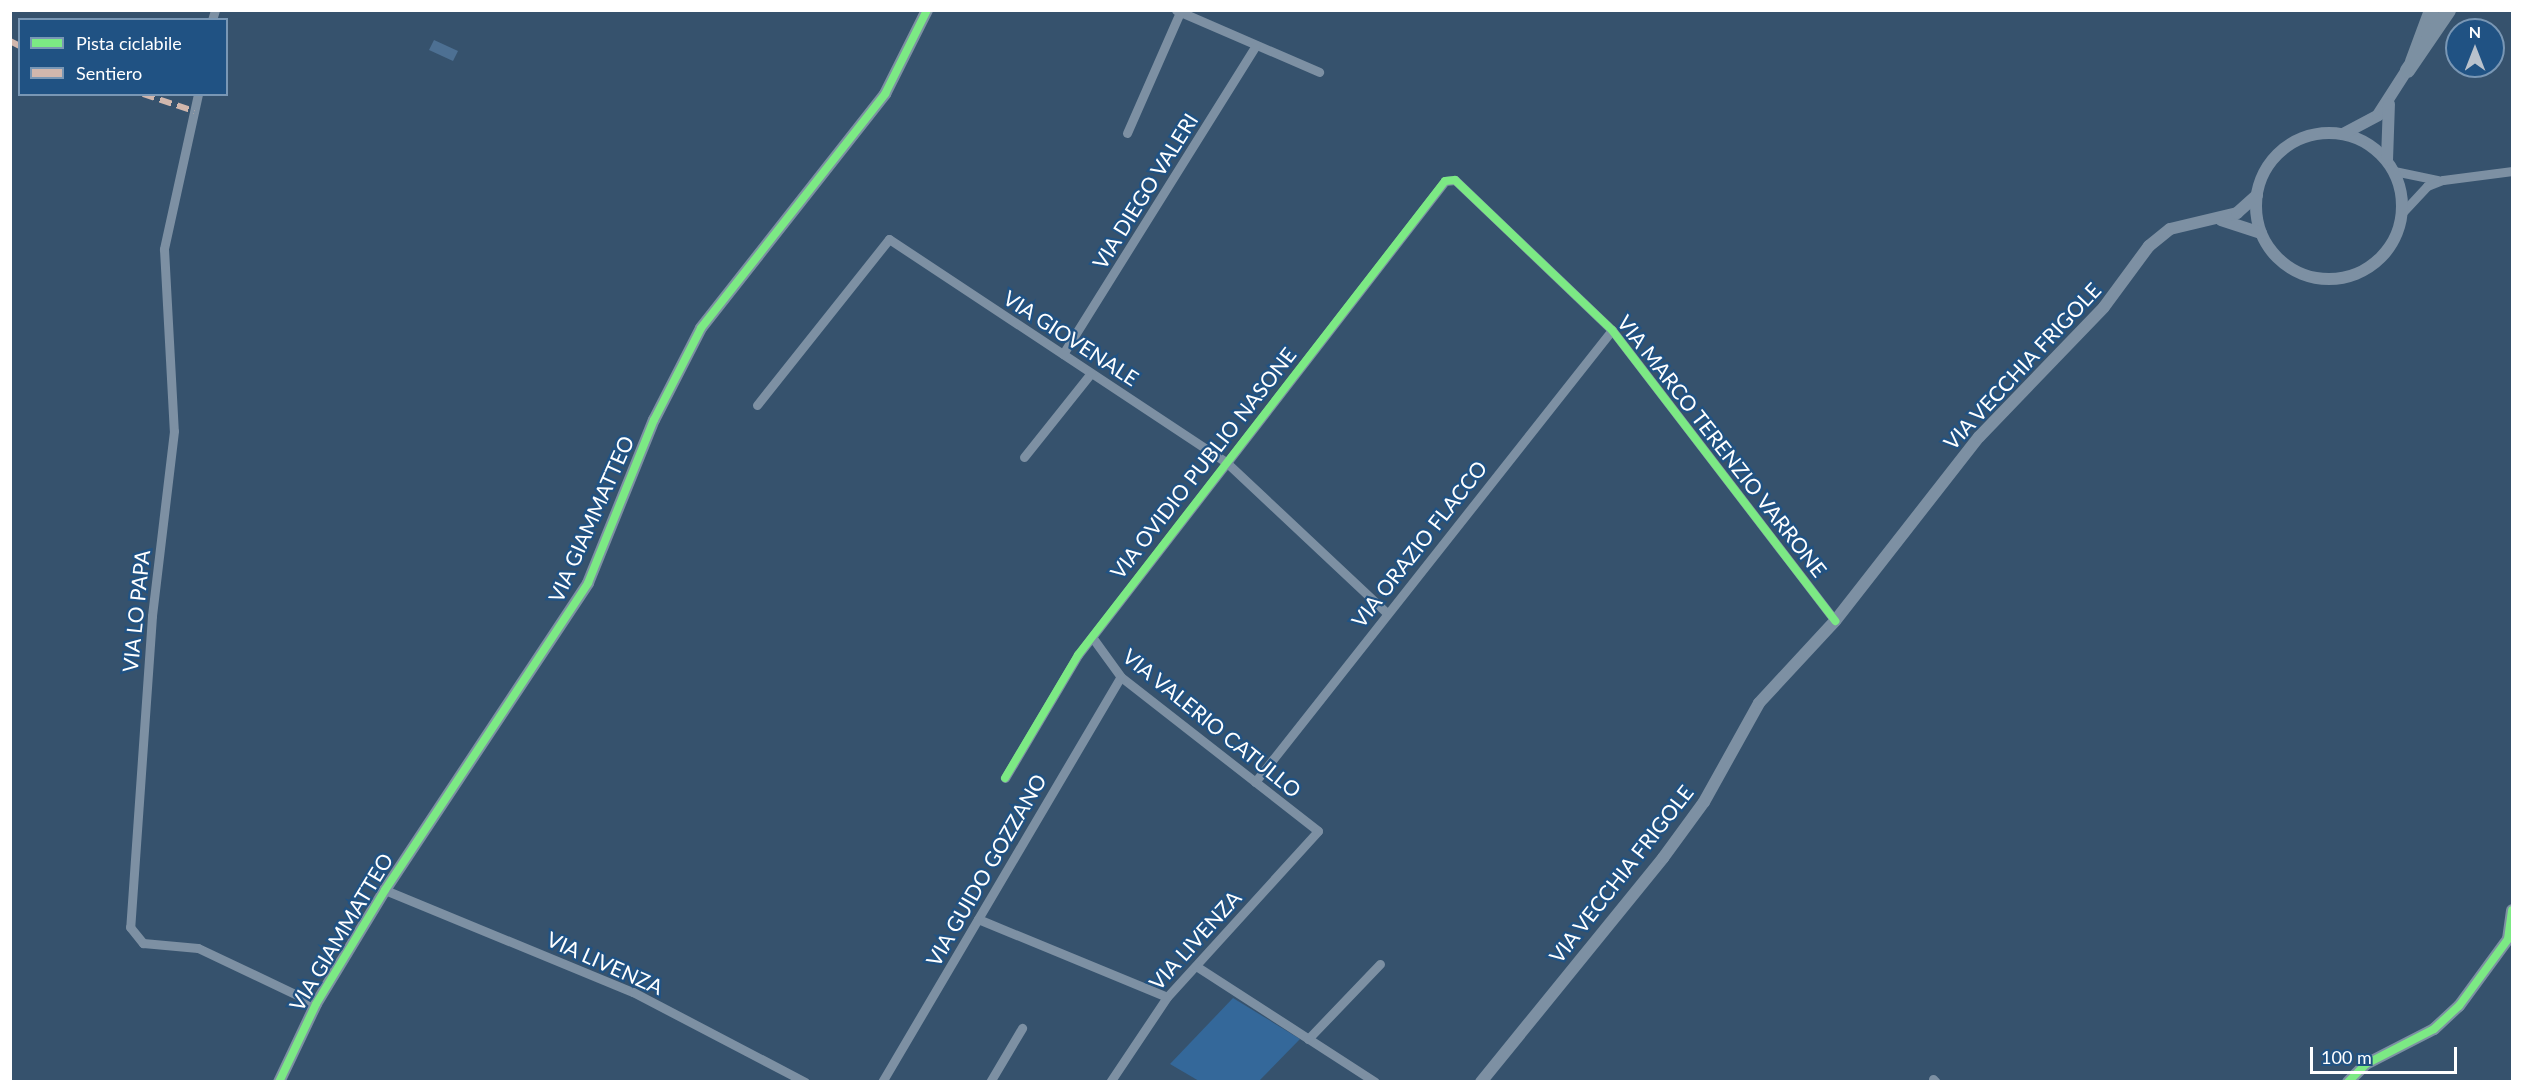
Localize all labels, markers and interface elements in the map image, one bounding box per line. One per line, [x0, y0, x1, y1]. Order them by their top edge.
legend [18, 18, 228, 96]
north arrow [2445, 18, 2505, 78]
text: N [2469, 22, 2481, 41]
text: Pista ciclabile [76, 32, 182, 54]
text: Sentiero [76, 62, 142, 84]
street label: VIA DIEGO VALERI [1087, 108, 1203, 274]
street label: VIA VECCHIA FRIGOLE [1937, 277, 2107, 455]
street label: VIA GIOVENALE [998, 285, 1144, 391]
street label: VIA MARCO TERENZIO VARRONE [1611, 309, 1833, 583]
street label: VIA OVIDIO PUBLIO NASONE [1105, 342, 1301, 584]
street label: VIA GIAMMATTEO [543, 432, 639, 606]
street label: VIA ORAZIO FLACCO [1346, 455, 1492, 633]
street label: VIA LO PAPA [117, 548, 155, 674]
street label: VIA VALERIO CATULLO [1117, 643, 1307, 803]
street label: VIA GUIDO GOZZANO [920, 769, 1052, 971]
street label: VIA VECCHIA FRIGOLE [1543, 779, 1699, 969]
street label: VIA GIAMMATTEO [284, 848, 398, 1016]
street label: VIA LIVENZA [1144, 885, 1246, 995]
street label: VIA LIVENZA [543, 926, 667, 1000]
scale bar [2313, 1035, 2460, 1073]
text: 100 m [2321, 1046, 2372, 1068]

